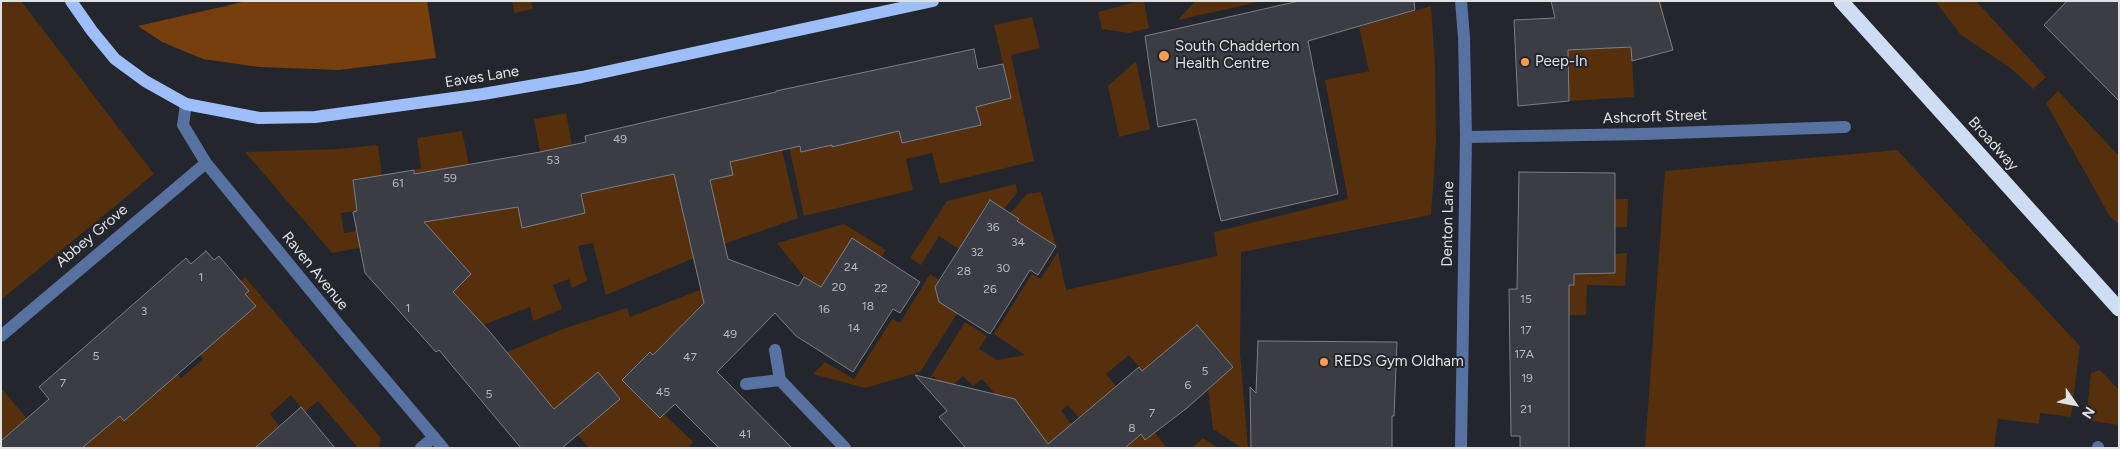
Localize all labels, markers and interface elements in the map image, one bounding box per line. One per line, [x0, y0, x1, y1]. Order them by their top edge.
place label: South Chadderton Health Centre [1175, 38, 1299, 73]
marker: South Chadderton Health Centre [1157, 49, 1171, 63]
place label: Peep-In [1535, 53, 1587, 71]
marker: Peep-In [1519, 56, 1531, 68]
street label: Eaves Lane [444, 62, 520, 92]
street label: Ashcroft Street [1603, 106, 1707, 128]
street label: Broadway [1964, 113, 2022, 175]
house number: 49 [613, 132, 627, 146]
house number: 53 [546, 153, 560, 167]
house number: 59 [443, 171, 457, 185]
house number: 61 [392, 176, 404, 190]
street label: Denton Lane [1438, 181, 1458, 267]
street label: Abbey Grove [52, 201, 132, 271]
house number: 36 [986, 220, 1000, 234]
street label: Raven Avenue [278, 228, 352, 314]
house number: 34 [1011, 235, 1025, 249]
house number: 32 [970, 245, 984, 259]
house number: 24 [844, 260, 858, 274]
house number: 30 [996, 261, 1010, 275]
house number: 28 [957, 264, 971, 278]
house number: 1 [199, 270, 203, 284]
house number: 20 [832, 280, 846, 294]
house number: 22 [874, 281, 888, 295]
house number: 26 [983, 282, 997, 296]
house number: 15 [1520, 292, 1532, 306]
house number: 18 [862, 299, 874, 313]
house number: 1 [406, 301, 410, 315]
house number: 16 [818, 302, 830, 316]
house number: 3 [141, 304, 147, 318]
house number: 14 [848, 321, 860, 335]
house number: 17 [1520, 323, 1532, 337]
house number: 49 [723, 327, 737, 341]
house number: 17A [1514, 347, 1534, 361]
house number: 5 [93, 349, 99, 363]
house number: 47 [683, 350, 697, 364]
place label: REDS Gym Oldham [1334, 353, 1464, 371]
marker: REDS Gym Oldham [1318, 356, 1330, 368]
house number: 5 [1202, 364, 1208, 378]
house number: 19 [1521, 371, 1533, 385]
house number: 7 [60, 376, 66, 390]
house number: 6 [1185, 378, 1191, 392]
north arrow [2050, 379, 2100, 429]
house number: 45 [656, 385, 670, 399]
house number: 5 [486, 387, 492, 401]
house number: 21 [1520, 402, 1532, 416]
text: N [2078, 403, 2098, 422]
house number: 7 [1149, 406, 1155, 420]
house number: 8 [1128, 421, 1136, 435]
house number: 41 [739, 427, 751, 441]

